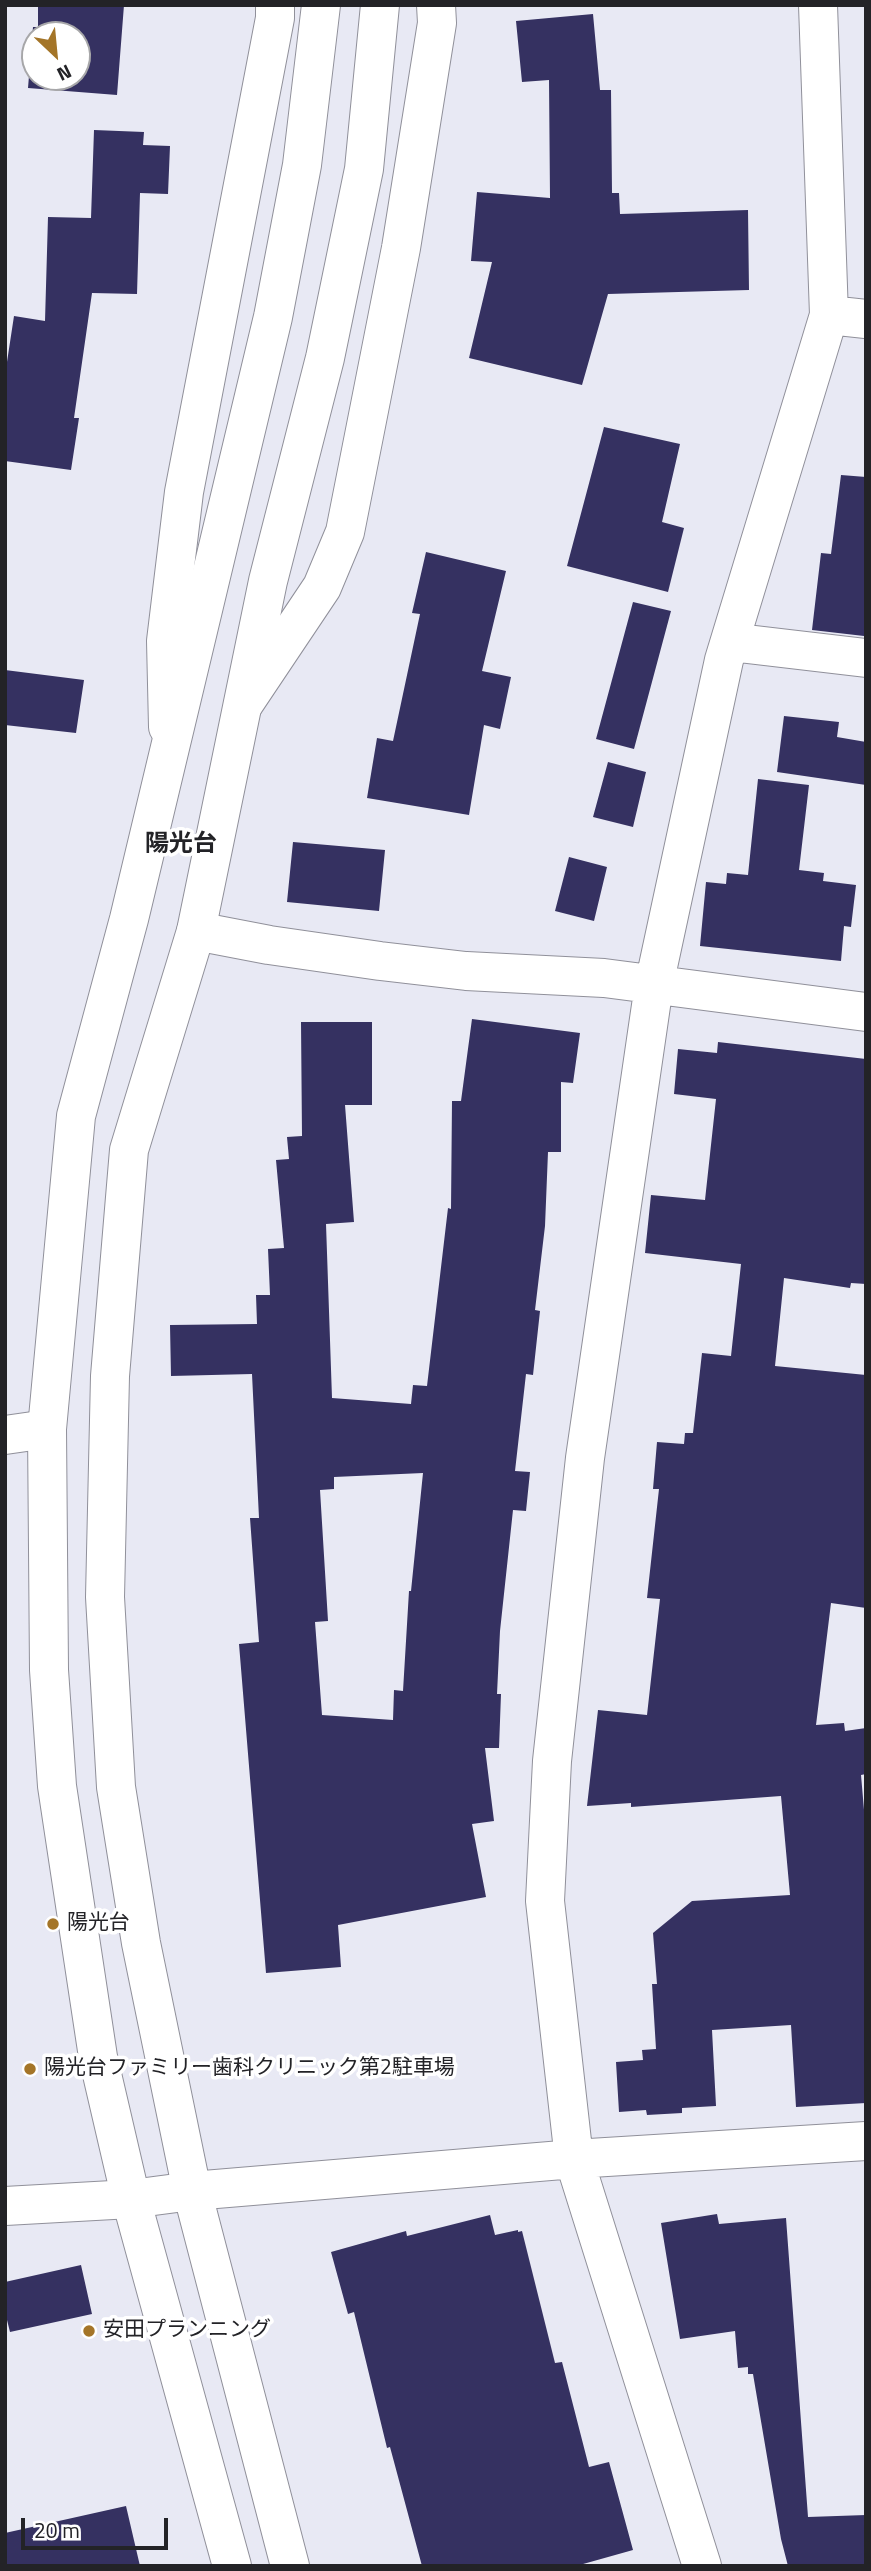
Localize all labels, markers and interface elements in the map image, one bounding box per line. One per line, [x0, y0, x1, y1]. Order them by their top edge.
north arrow [21, 21, 91, 91]
text: N [52, 58, 77, 89]
district label: 陽光台 [145, 831, 217, 859]
place label: 陽光台 [67, 1911, 130, 1937]
marker: 陽光台 [45, 1916, 61, 1932]
place label: 陽光台ファミリー歯科クリニック第2駐車場 [44, 2056, 455, 2082]
marker: 陽光台ファミリー歯科クリニック第2駐車場 [22, 2061, 38, 2077]
place label: 安田プランニング [103, 2318, 271, 2344]
marker: 安田プランニング [81, 2323, 97, 2339]
scale bar [24, 2504, 172, 2548]
text: 20 m [34, 2514, 80, 2546]

